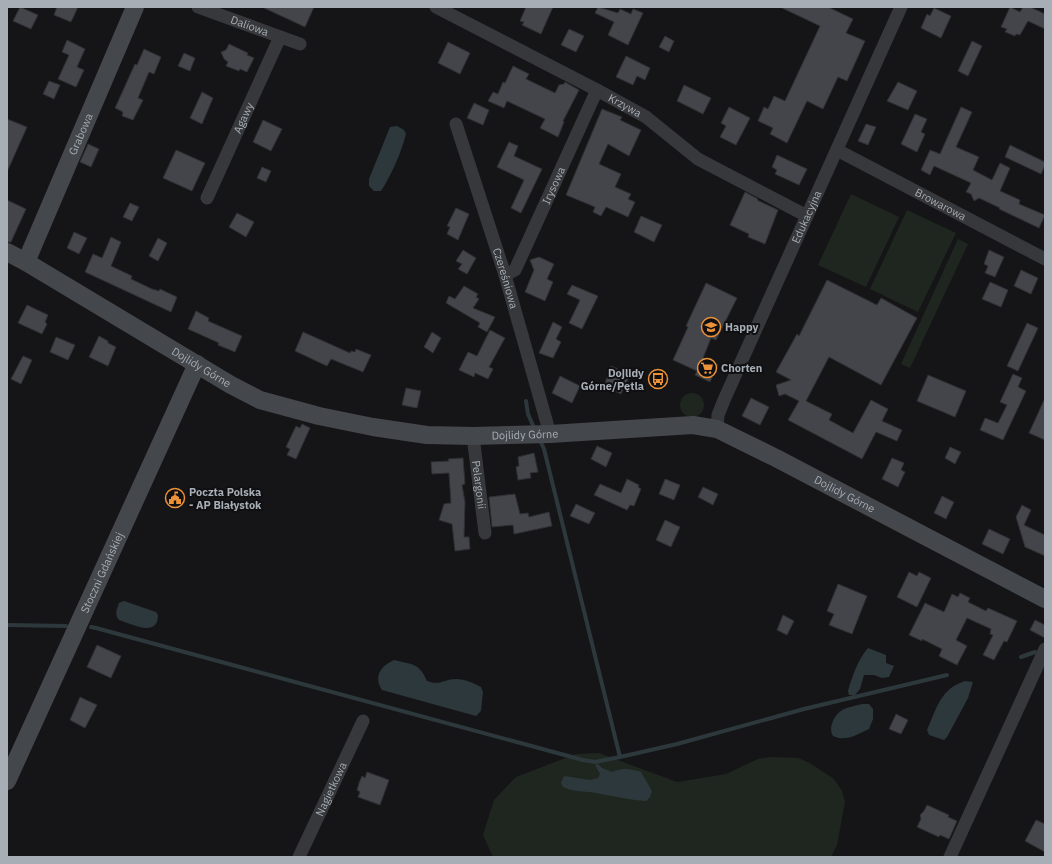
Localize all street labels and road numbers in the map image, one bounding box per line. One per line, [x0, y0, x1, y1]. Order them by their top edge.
street label: Daliowa [229, 12, 271, 39]
street label: Krzywa [606, 91, 644, 120]
street label: Agawy [230, 100, 257, 136]
street label: Grabowa [65, 111, 96, 157]
street label: Irysowa [539, 164, 568, 207]
street label: Browarowa [913, 185, 969, 224]
street label: Edukacyjna [788, 188, 824, 246]
street label: Czereśniowa [490, 246, 521, 310]
street label: Dojlidy Górne [169, 344, 234, 390]
street label: Dojlidy Górne [491, 426, 559, 443]
street label: Pelargonii [469, 460, 489, 510]
street label: Dojlidy Górne [812, 472, 878, 516]
street label: Stoczni Gdańskiej [77, 530, 126, 615]
street label: Nagietkowa [312, 760, 350, 818]

